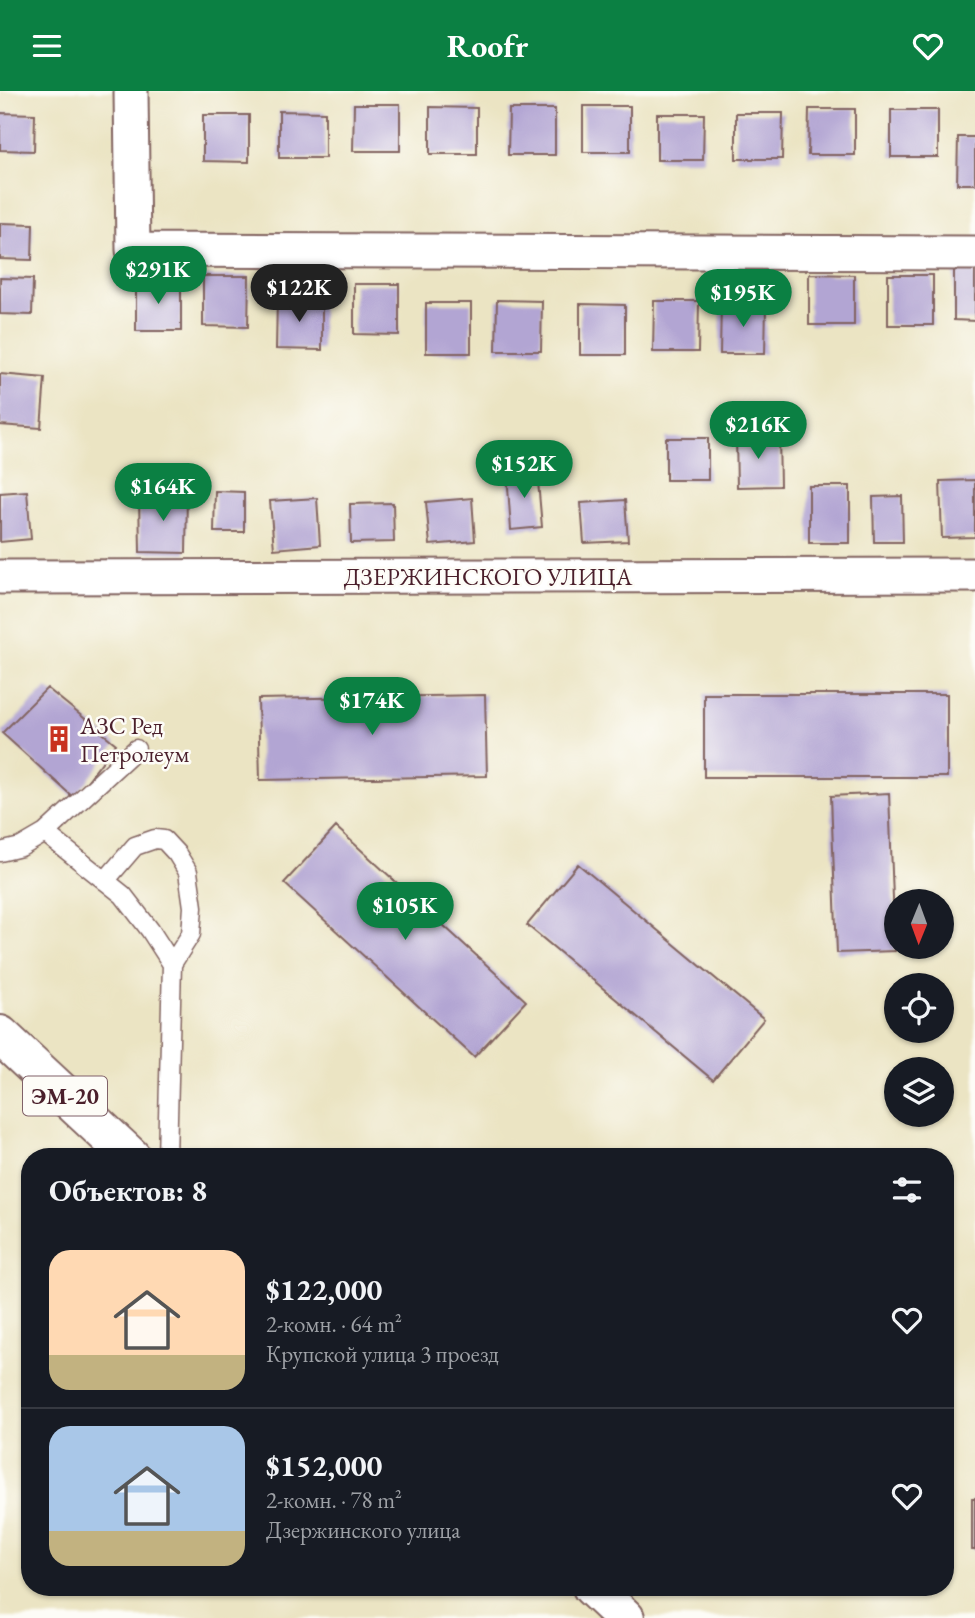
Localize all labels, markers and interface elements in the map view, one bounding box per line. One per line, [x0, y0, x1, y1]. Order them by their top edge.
text: Roofr [447, 25, 528, 67]
icon: menu [28, 27, 66, 65]
icon: heart [909, 27, 947, 65]
pin: $291K [109, 247, 207, 306]
text: $291K [126, 254, 190, 284]
pin: $122K [250, 265, 348, 324]
pin: $195K [694, 269, 792, 329]
text: $122K [267, 272, 331, 302]
text: $195K [711, 277, 775, 307]
pin: $216K [709, 401, 807, 461]
text: $216K [726, 409, 790, 439]
pin: $152K [475, 441, 573, 500]
text: $152K [492, 448, 556, 478]
pin: $164K [114, 463, 212, 523]
text: $164K [131, 471, 195, 501]
street label: ДЗЕРЖИНСКОГО УЛИЦА [344, 561, 633, 592]
pin: $174K [323, 677, 421, 737]
text: $174K [340, 685, 404, 715]
place label: АЗС Ред Петролеум [79, 710, 189, 769]
building icon: АЗС Ред Петролеум [44, 724, 74, 754]
pin: $105K [356, 883, 454, 942]
north arrow [884, 889, 954, 959]
map controls [884, 889, 954, 1127]
text: $105K [373, 890, 437, 920]
button: locate [884, 973, 954, 1043]
button: layers [884, 1057, 954, 1127]
road number: ЭМ-20 [23, 1077, 107, 1115]
text: Объектов: 8 [49, 1171, 207, 1210]
icon: filters [888, 1171, 926, 1209]
text: $122,000 [266, 1270, 382, 1309]
icon: home [105, 1278, 189, 1362]
icon: heart [888, 1301, 926, 1339]
text: 2-комн. · 64 m² [266, 1309, 402, 1339]
text: Крупской улица 3 проезд [266, 1339, 499, 1369]
text: $152,000 [266, 1446, 382, 1485]
icon: home [105, 1454, 189, 1538]
icon: heart [888, 1477, 926, 1515]
text: 2-комн. · 78 m² [266, 1485, 402, 1515]
text: Дзержинского улица [266, 1515, 460, 1545]

